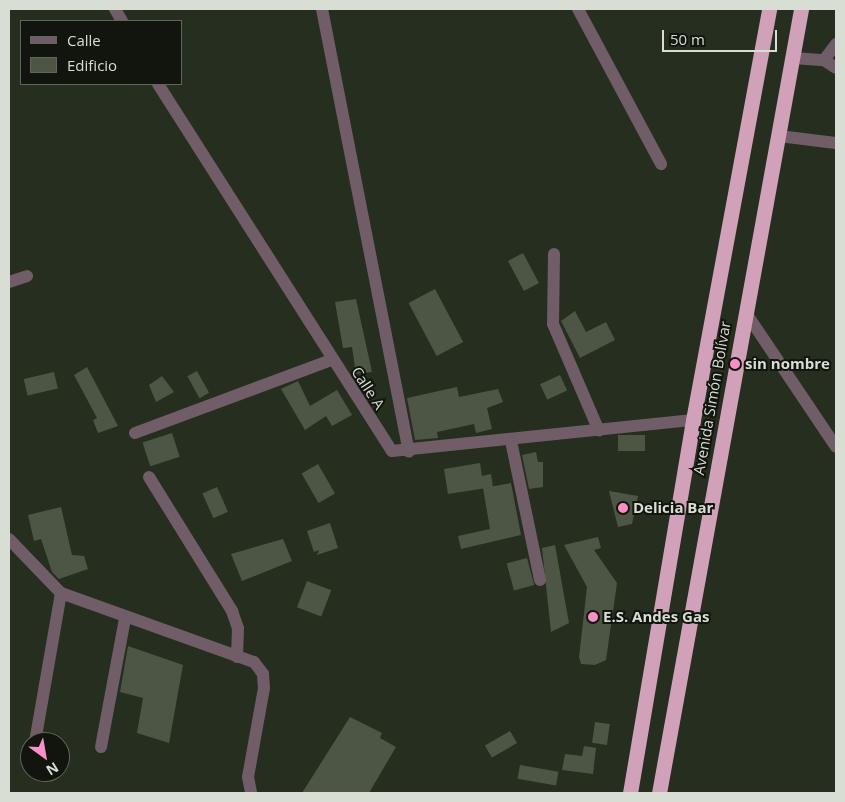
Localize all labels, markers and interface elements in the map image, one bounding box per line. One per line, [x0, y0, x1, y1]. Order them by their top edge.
legend [20, 20, 182, 85]
scale bar [665, 20, 780, 52]
text: 50 m [670, 29, 705, 49]
text: Calle [67, 30, 101, 50]
text: Edificio [67, 55, 117, 75]
street label: Avenida Simón Bolívar [690, 320, 734, 476]
place label: sin nombre [745, 355, 830, 373]
marker: sin nombre [729, 358, 741, 370]
street label: Calle A [348, 363, 388, 413]
place label: Delicia Bar [633, 499, 713, 517]
marker: Delicia Bar [617, 502, 629, 514]
place label: E.S. Andes Gas [603, 608, 709, 626]
marker: E.S. Andes Gas [587, 611, 599, 623]
north arrow [20, 732, 70, 782]
text: N [43, 758, 63, 780]

